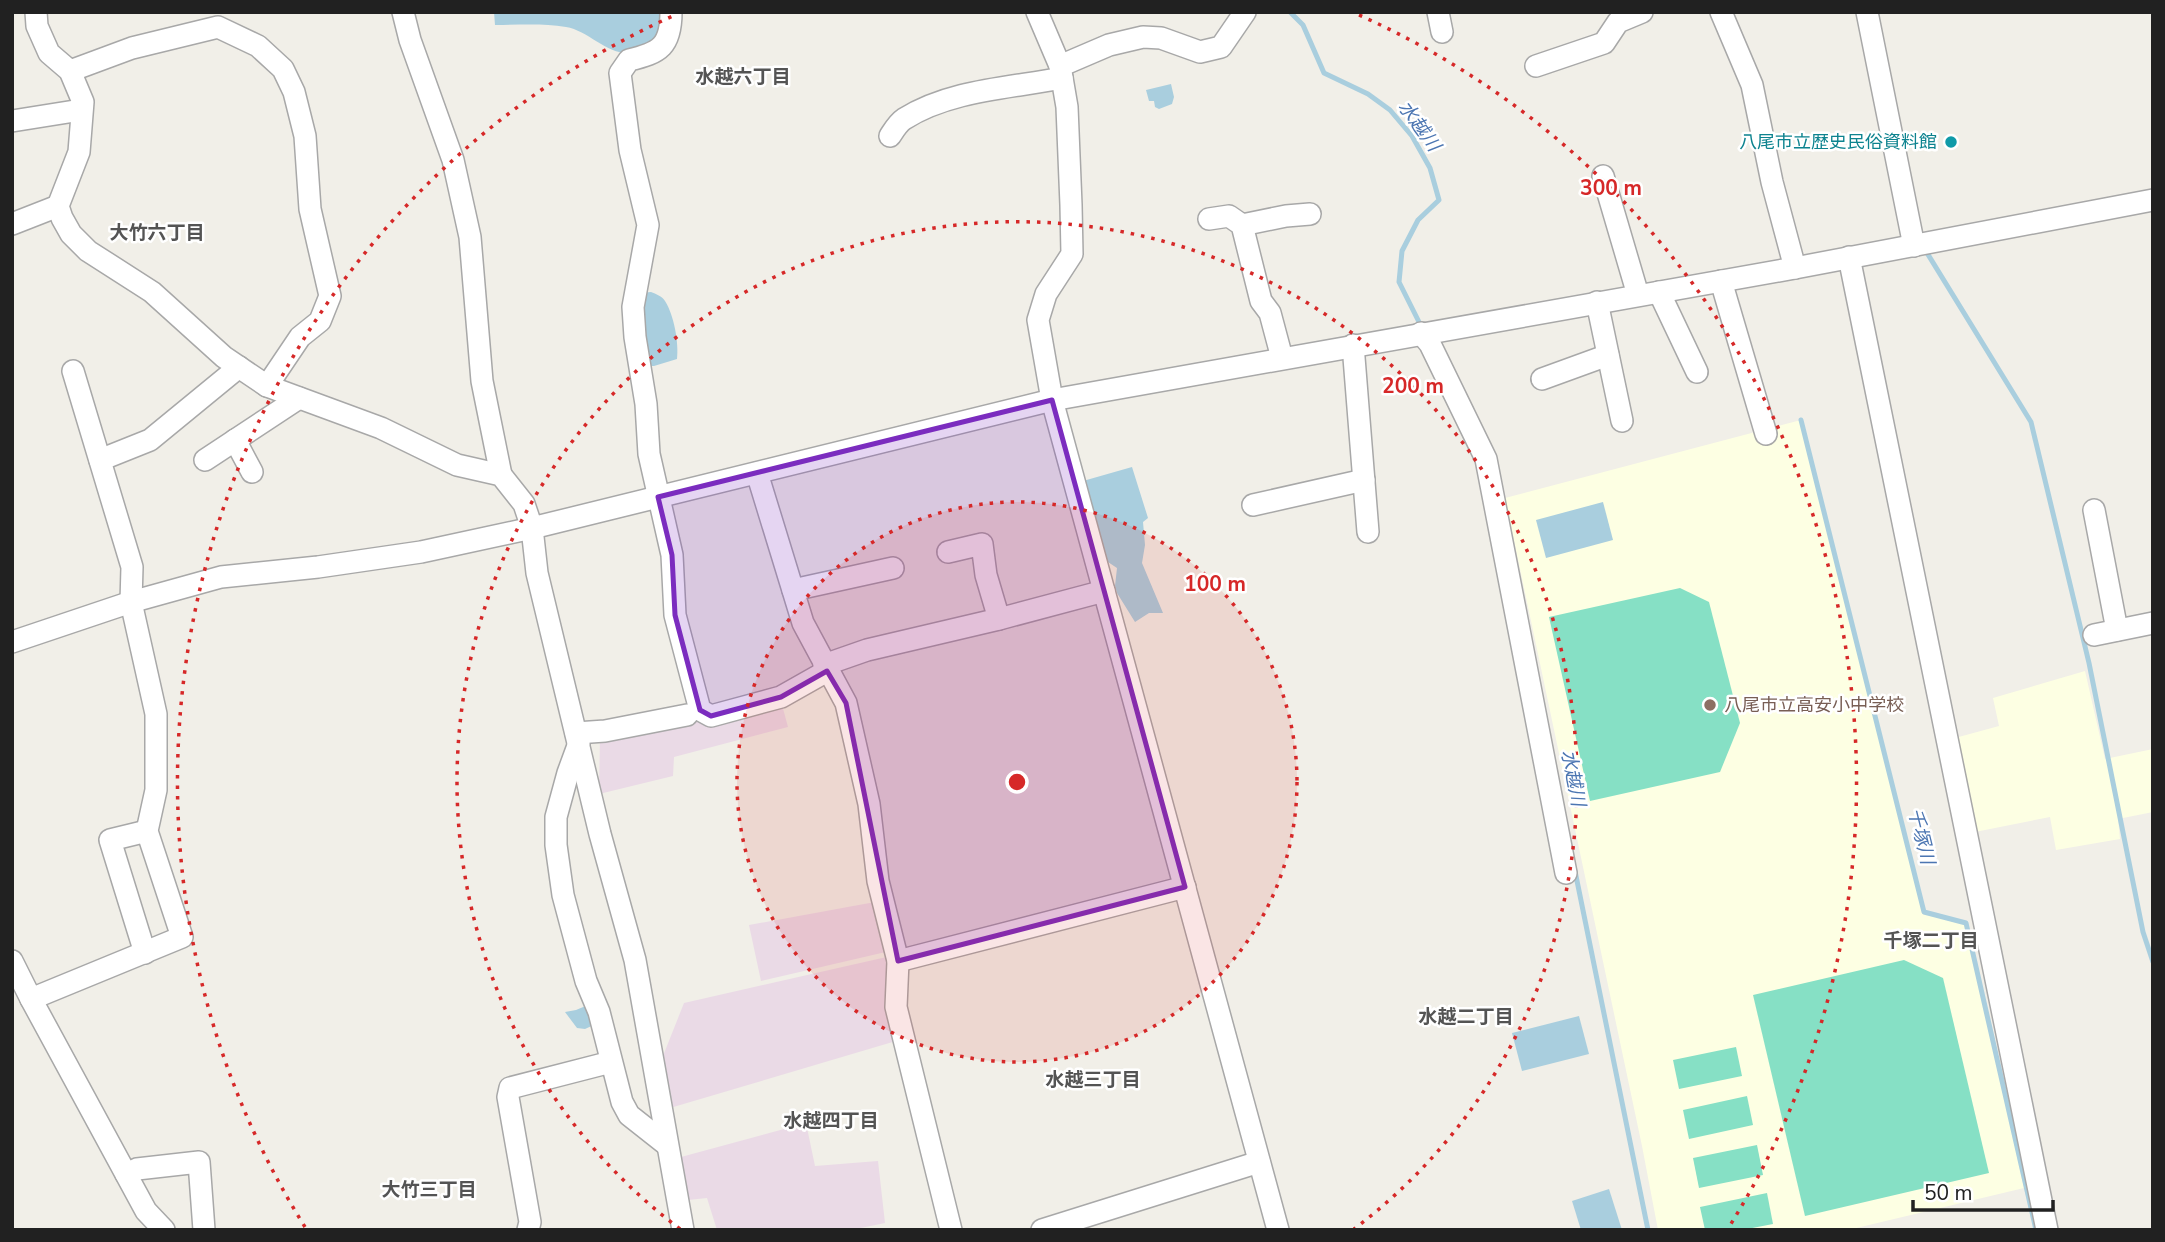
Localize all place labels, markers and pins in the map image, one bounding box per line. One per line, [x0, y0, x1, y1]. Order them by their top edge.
place label: 八尾市立歴史民俗資料館 [1739, 130, 1937, 154]
marker: 八尾市立歴史民俗資料館 [1943, 134, 1959, 150]
place label: 八尾市立高安小中学校 [1724, 693, 1904, 717]
marker: 八尾市立高安小中学校 [1702, 697, 1718, 713]
centre of rings [1005, 770, 1029, 794]

